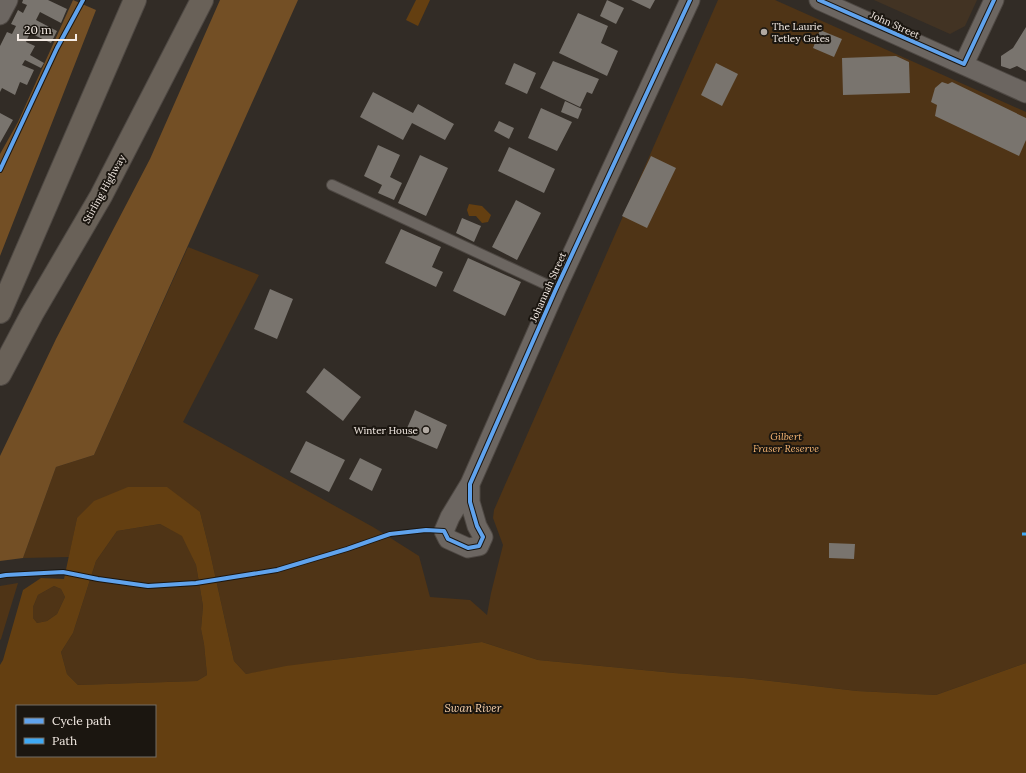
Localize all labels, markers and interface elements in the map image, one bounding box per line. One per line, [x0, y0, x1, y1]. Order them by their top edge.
street label: John Street [867, 8, 922, 42]
scale bar [18, 16, 76, 42]
place label: The Laurie Tetley Gates [772, 20, 830, 45]
text: 20 m [24, 22, 52, 37]
marker: The Laurie Tetley Gates [759, 27, 769, 37]
street label: Stirling Highway [80, 152, 129, 226]
street label: Johannah Street [526, 250, 569, 325]
place label: Winter House [354, 424, 419, 437]
marker: Winter House [421, 425, 431, 435]
park label: Gilbert Fraser Reserve [753, 430, 819, 455]
water label: Swan River [444, 701, 503, 715]
legend [16, 705, 156, 757]
text: Cycle path [52, 713, 111, 728]
text: Path [52, 733, 77, 748]

